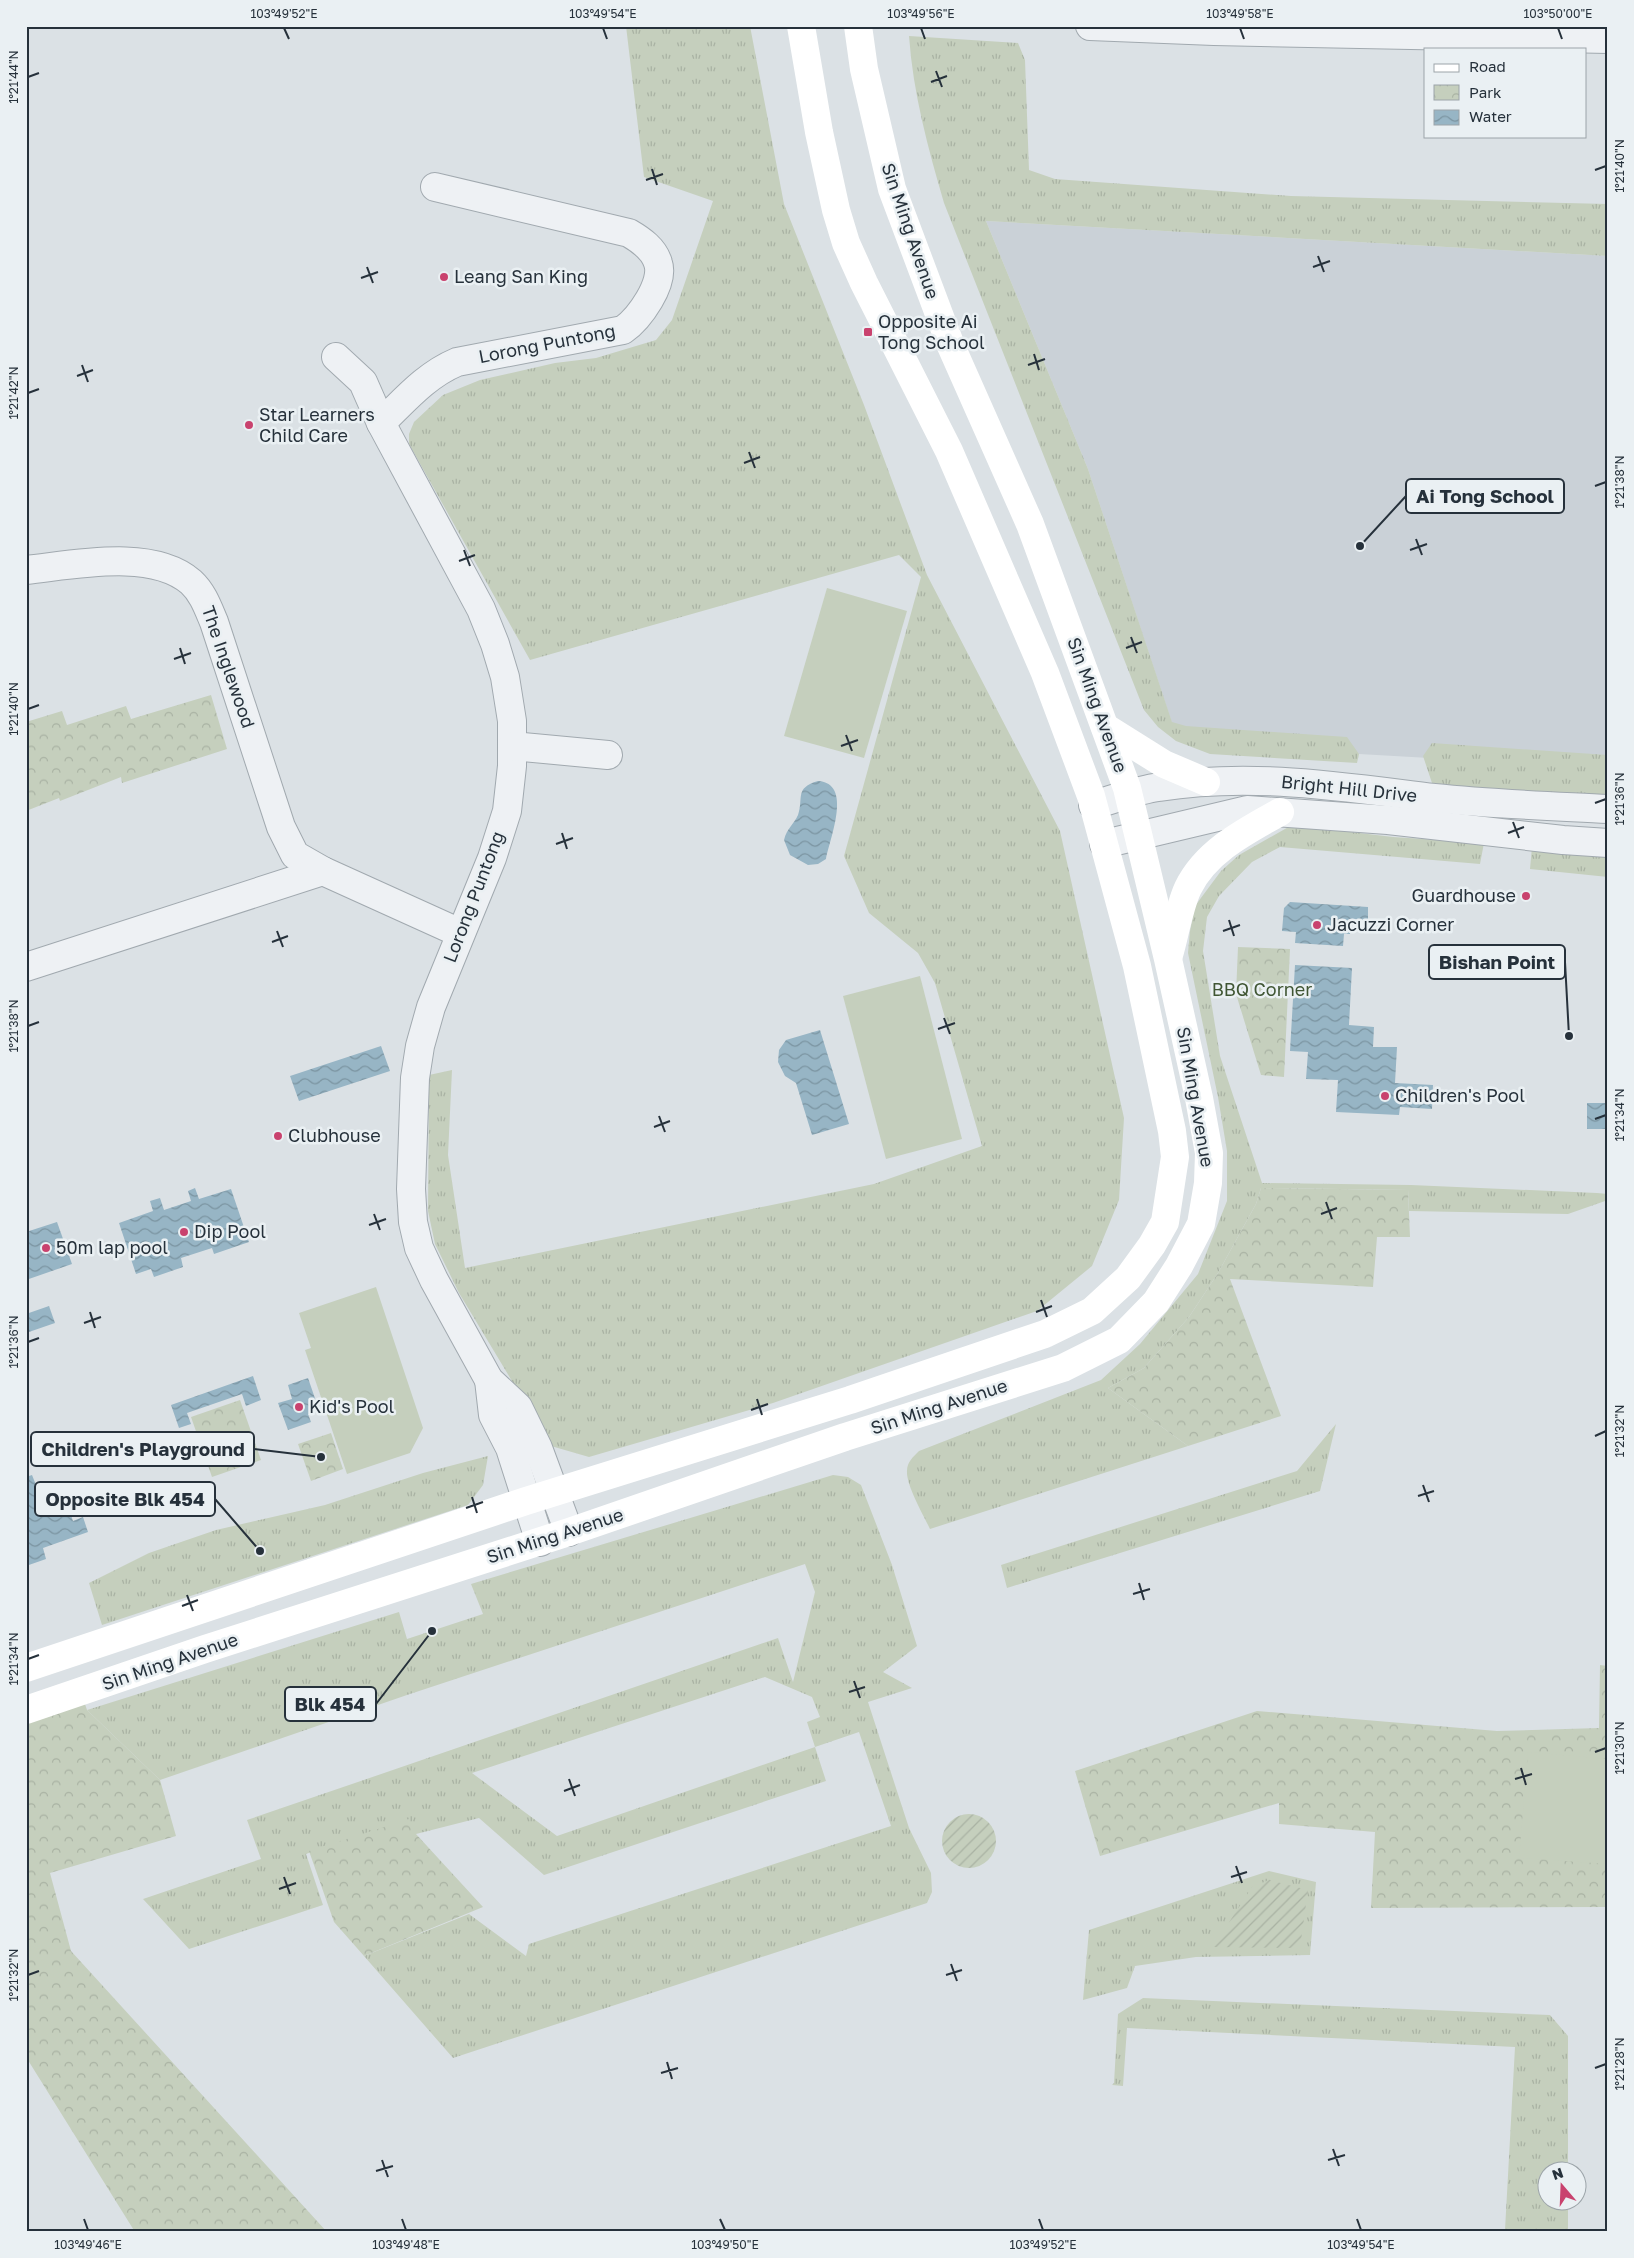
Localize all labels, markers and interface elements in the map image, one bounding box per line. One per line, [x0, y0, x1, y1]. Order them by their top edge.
text: 103°49'52"E [250, 6, 318, 21]
text: 103°49'54"E [569, 6, 637, 21]
text: 103°49'56"E [887, 6, 955, 21]
text: 103°49'58"E [1206, 6, 1274, 21]
text: 103°50'00"E [1524, 6, 1592, 21]
legend [1424, 48, 1586, 138]
text: 1°21'44"N [6, 50, 21, 104]
text: Road [1469, 57, 1506, 75]
text: Park [1469, 83, 1502, 101]
text: Water [1469, 107, 1512, 125]
text: 1°21'40"N [1612, 139, 1627, 193]
street label: Sin Ming Avenue [877, 160, 945, 302]
place label: Leang San King [454, 265, 588, 287]
marker: Leang San King [438, 271, 450, 283]
place label: Opposite Ai Tong School [878, 310, 985, 353]
street label: Lorong Puntong [477, 319, 617, 367]
marker: Opposite Ai Tong School [862, 326, 874, 338]
text: 1°21'42"N [6, 366, 21, 420]
place label: Star Learners Child Care [259, 403, 375, 446]
marker: Star Learners Child Care [243, 419, 255, 431]
text: 1°21'38"N [1612, 455, 1627, 509]
callout: Ai Tong School [1406, 479, 1564, 513]
text: Ai Tong School [1416, 484, 1554, 507]
street label: The Inglewood [198, 603, 260, 731]
street label: Sin Ming Avenue [1063, 634, 1133, 775]
text: 1°21'40"N [6, 682, 21, 736]
street label: Bright Hill Drive [1280, 770, 1418, 806]
text: 1°21'36"N [1612, 772, 1627, 826]
street label: Lorong Puntong [438, 828, 508, 965]
place label: Guardhouse [1412, 884, 1516, 906]
marker: Guardhouse [1520, 890, 1532, 902]
place label: Jacuzzi Corner [1327, 913, 1454, 935]
marker: Jacuzzi Corner [1311, 919, 1323, 931]
callout: Bishan Point [1429, 945, 1565, 979]
text: Bishan Point [1439, 950, 1556, 973]
park label: BBQ Corner [1212, 978, 1312, 1000]
text: 1°21'38"N [6, 999, 21, 1053]
street label: Sin Ming Avenue [1173, 1025, 1219, 1169]
place label: Children's Pool [1395, 1084, 1525, 1106]
text: 1°21'34"N [1612, 1088, 1627, 1142]
marker: Children's Pool [1379, 1090, 1391, 1102]
place label: Clubhouse [288, 1124, 381, 1146]
marker: Clubhouse [272, 1130, 284, 1142]
place label: Dip Pool [194, 1220, 266, 1242]
marker: Dip Pool [178, 1226, 190, 1238]
place label: 50m lap pool [56, 1236, 168, 1258]
marker: 50m lap pool [40, 1242, 52, 1254]
text: 1°21'36"N [6, 1315, 21, 1369]
street label: Sin Ming Avenue [868, 1374, 1010, 1439]
place label: Kid's Pool [309, 1395, 395, 1417]
marker: Kid's Pool [293, 1401, 305, 1413]
text: 1°21'32"N [1612, 1405, 1627, 1457]
callout: Children's Playground [31, 1432, 254, 1466]
text: Children's Playground [41, 1437, 245, 1460]
callout: Opposite Blk 454 [35, 1482, 215, 1516]
text: Opposite Blk 454 [45, 1487, 205, 1510]
street label: Sin Ming Avenue [484, 1503, 626, 1568]
street label: Sin Ming Avenue [99, 1627, 241, 1695]
text: 1°21'34"N [6, 1632, 21, 1686]
callout: Blk 454 [285, 1687, 376, 1721]
text: Blk 454 [295, 1692, 366, 1715]
text: 1°21'30"N [1612, 1721, 1627, 1775]
text: 1°21'32"N [6, 1949, 21, 2001]
text: 1°21'28"N [1612, 2037, 1627, 2091]
north arrow [1536, 2160, 1586, 2210]
text: N [1550, 2163, 1565, 2183]
text: 103°49'46"E [54, 2237, 122, 2252]
text: 103°49'48"E [372, 2237, 440, 2252]
text: 103°49'50"E [691, 2237, 759, 2252]
text: 103°49'52"E [1009, 2237, 1077, 2252]
text: 103°49'54"E [1327, 2237, 1395, 2252]

